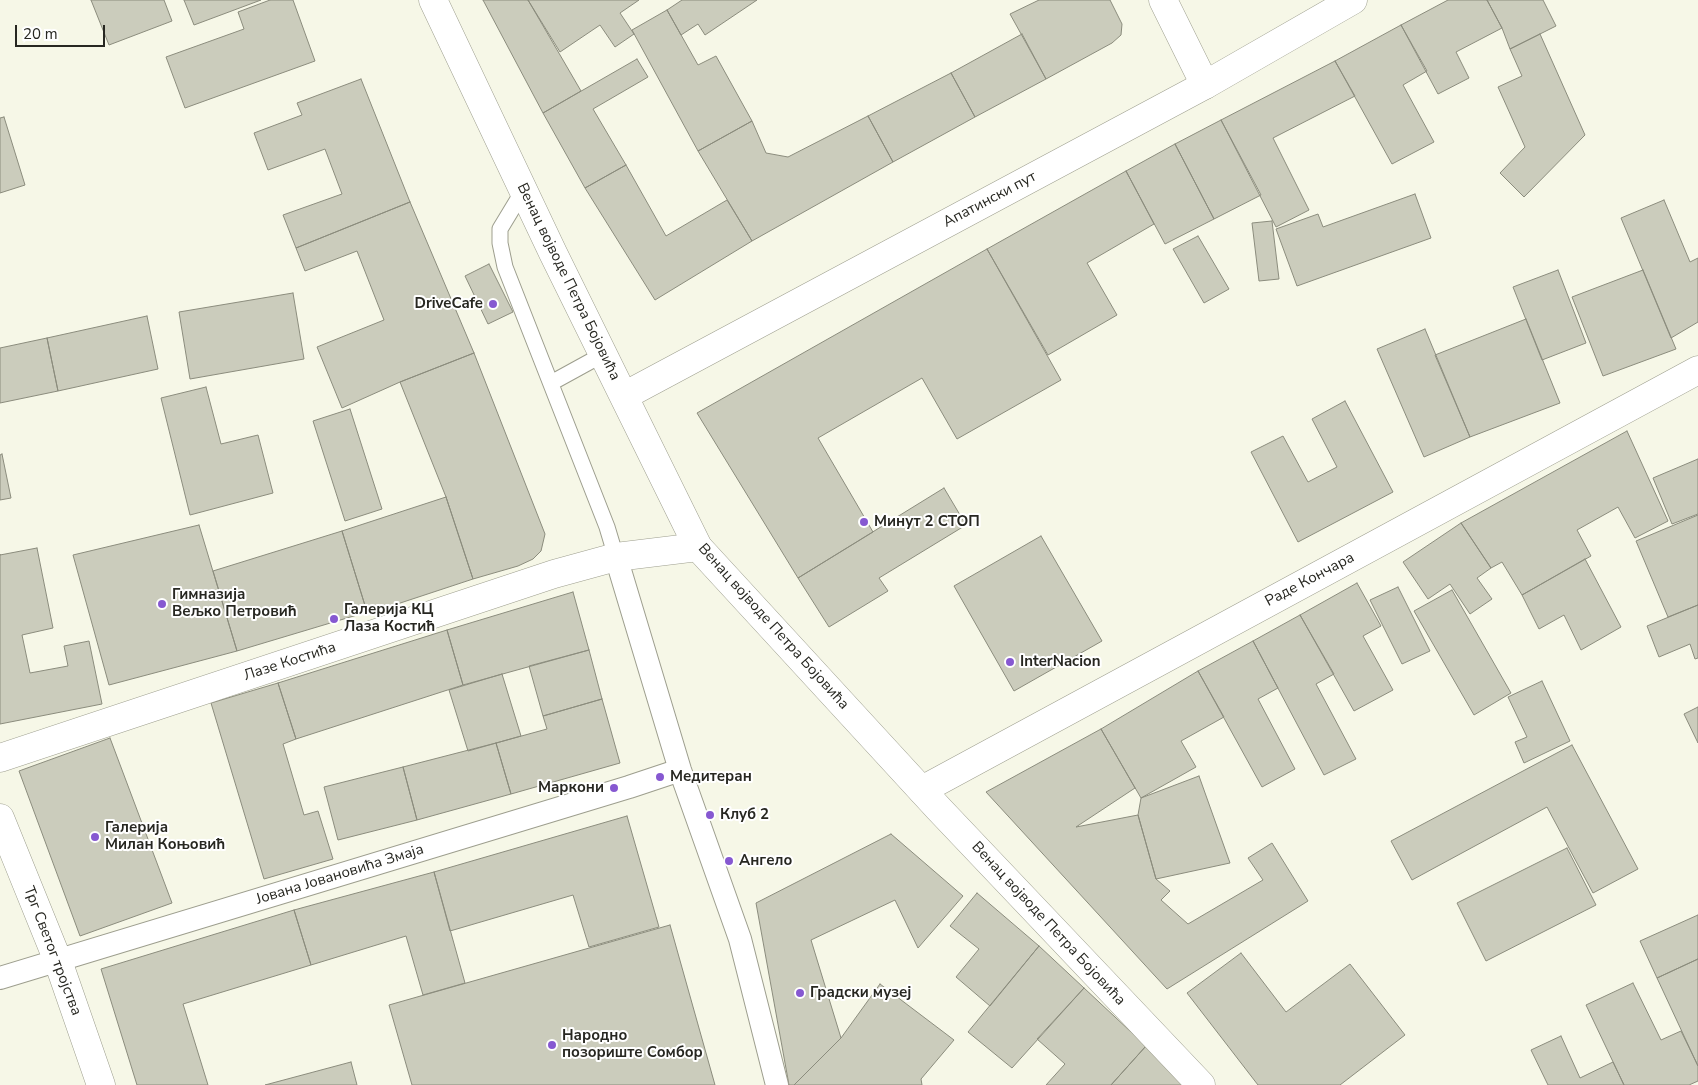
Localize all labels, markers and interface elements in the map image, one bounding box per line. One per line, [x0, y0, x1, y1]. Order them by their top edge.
scale bar [18, 15, 108, 47]
text: 20 m [23, 24, 58, 44]
street label: Апатински пут [940, 168, 1040, 232]
street label: Венац војводе Петра Бојовића [512, 180, 624, 384]
place label: DriveCafe [414, 295, 483, 313]
marker: DriveCafe [487, 298, 499, 310]
place label: Минут 2 СТОП [874, 513, 980, 531]
marker: Минут 2 СТОП [858, 516, 870, 528]
street label: Венац војводе Петра Бојовића [694, 540, 852, 714]
street label: Раде Кончара [1262, 549, 1358, 611]
place label: Гимназија Вељко Петровић [172, 586, 297, 621]
marker: Гимназија Вељко Петровић [156, 598, 168, 610]
place label: Галерија КЦ Лаза Костић [344, 601, 435, 636]
marker: Галерија КЦ Лаза Костић [328, 613, 340, 625]
street label: Лазе Костића [242, 639, 338, 685]
place label: InterNacion [1020, 653, 1100, 671]
marker: InterNacion [1004, 656, 1016, 668]
place label: Медитеран [670, 768, 752, 786]
marker: Медитеран [654, 771, 666, 783]
place label: Маркони [538, 779, 604, 797]
marker: Маркони [608, 782, 620, 794]
place label: Клуб 2 [720, 806, 769, 824]
marker: Клуб 2 [704, 809, 716, 821]
place label: Галерија Милан Коњовић [105, 819, 225, 854]
marker: Галерија Милан Коњовић [89, 831, 101, 843]
street label: Венац војводе Петра Бојовића [967, 838, 1129, 1010]
street label: Јована Јовановића Змаја [254, 841, 426, 909]
place label: Ангело [739, 852, 792, 870]
marker: Ангело [723, 855, 735, 867]
street label: Трг Светог тројства [19, 884, 85, 1018]
place label: Градски музеј [810, 984, 911, 1002]
marker: Градски музеј [794, 987, 806, 999]
place label: Народно позориште Сомбор [562, 1027, 703, 1062]
marker: Народно позориште Сомбор [546, 1039, 558, 1051]

